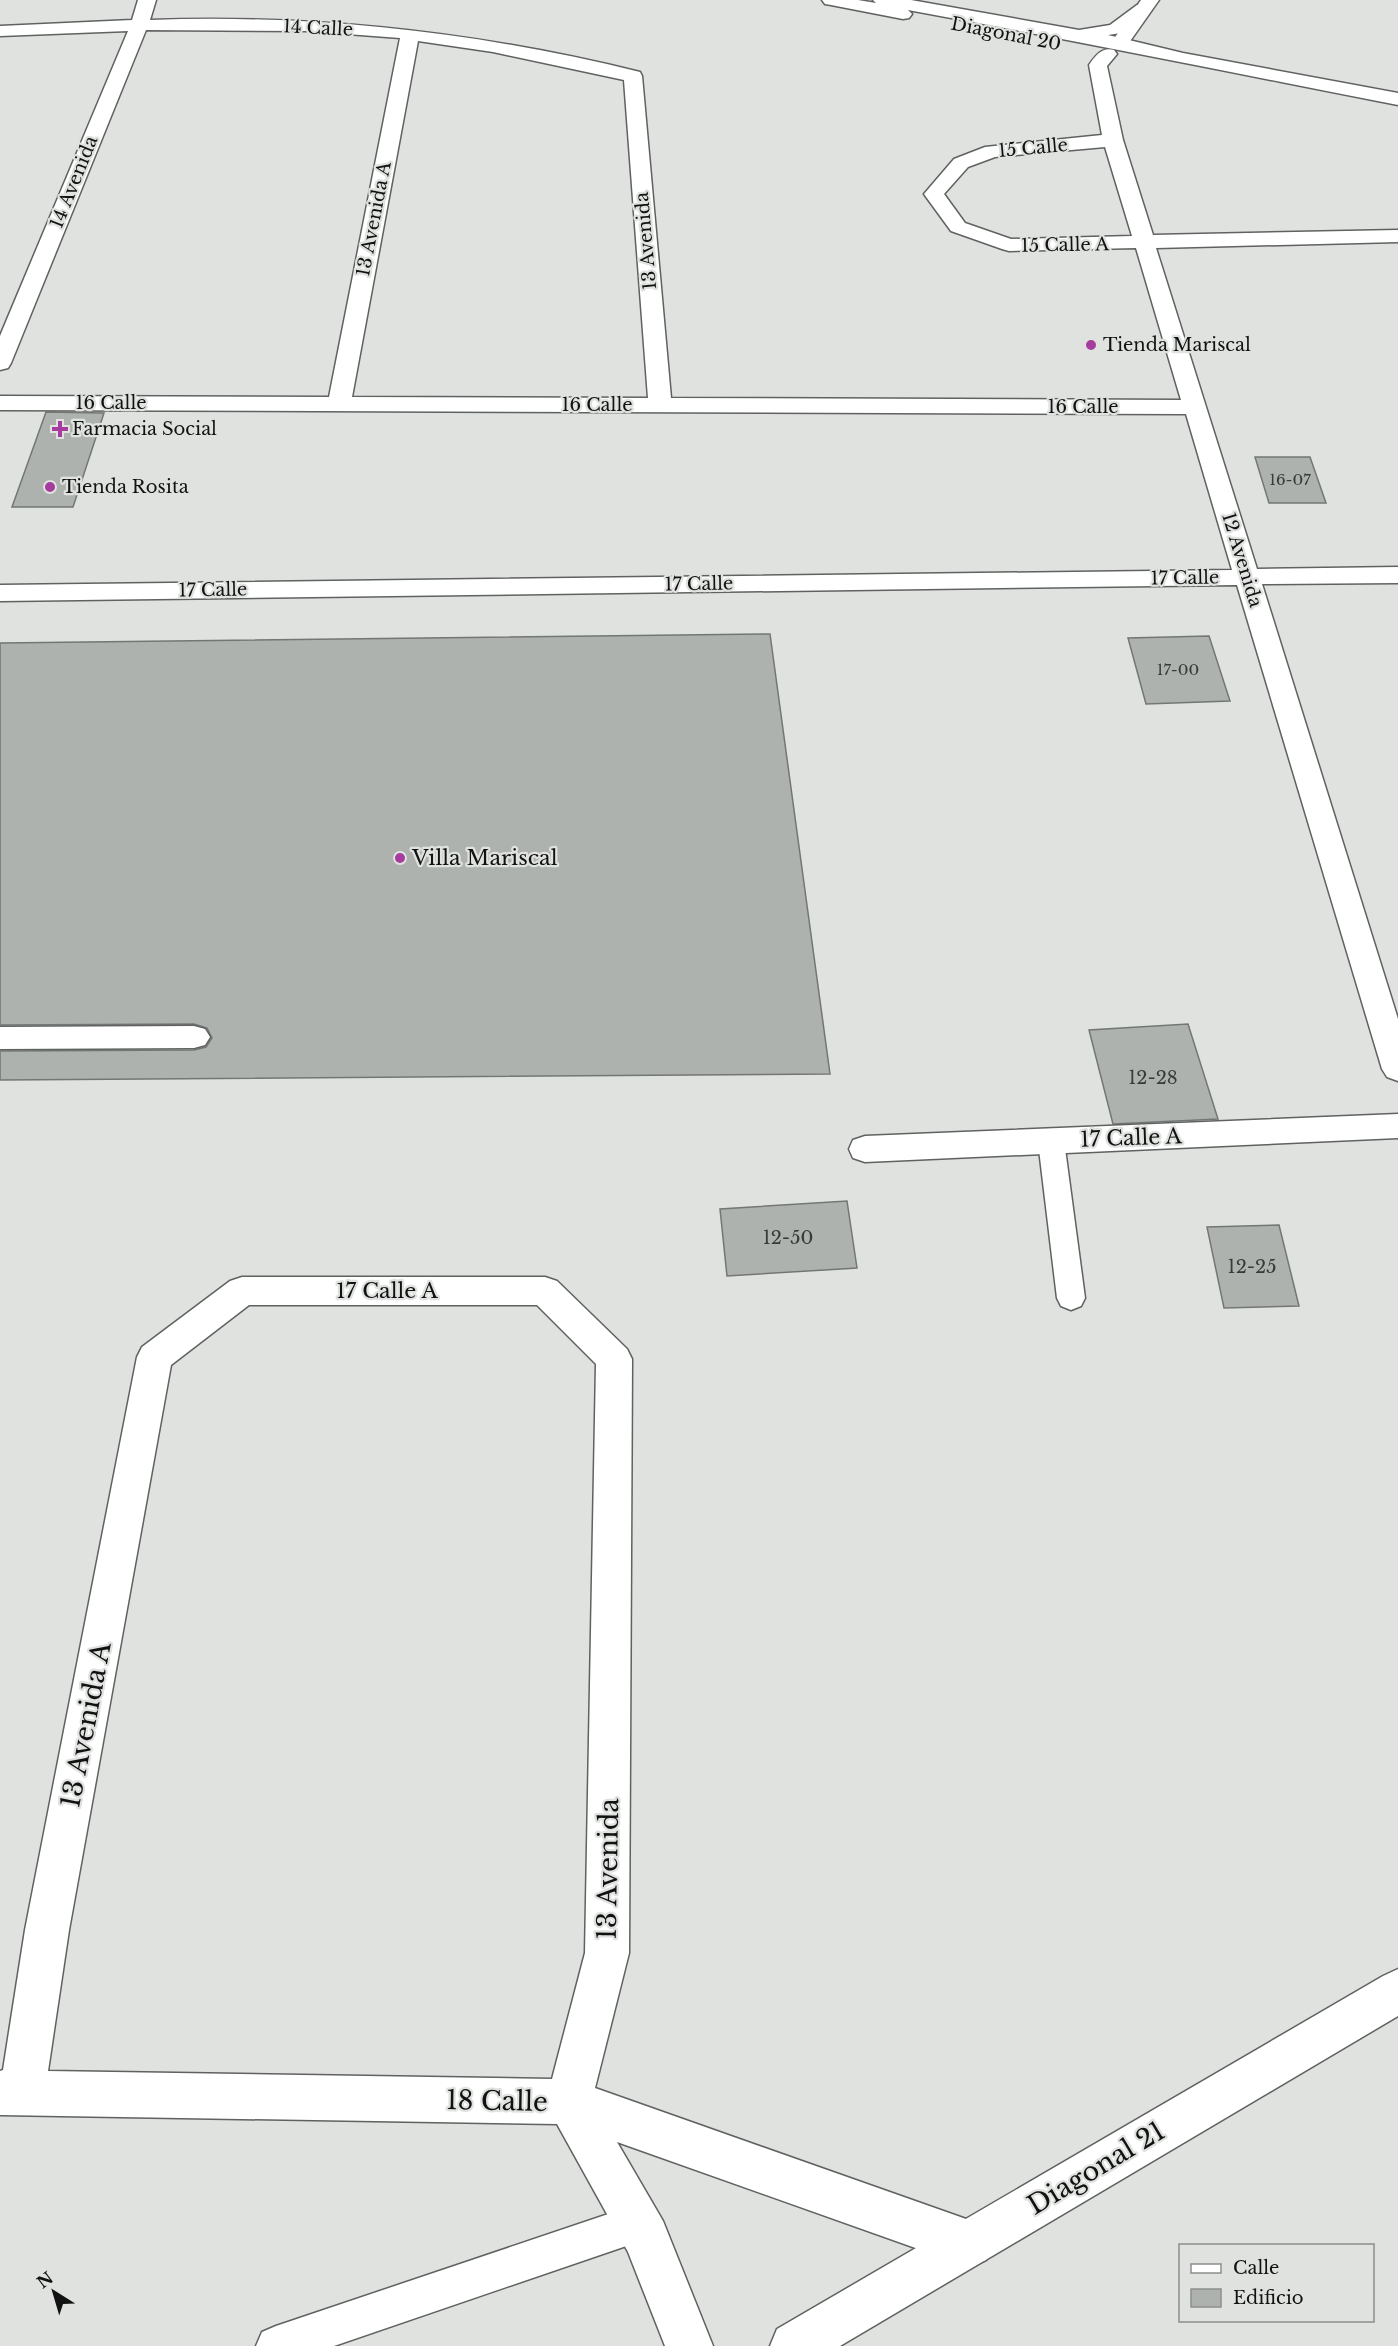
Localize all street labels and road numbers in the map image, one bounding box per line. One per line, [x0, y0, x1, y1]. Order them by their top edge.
street label: Diagonal 20 [949, 13, 1063, 55]
street label: 14 Calle [282, 15, 354, 41]
street label: 14 Avenida [46, 133, 102, 231]
street label: 15 Calle [997, 134, 1069, 162]
street label: 13 Avenida A [352, 159, 396, 278]
street label: 13 Avenida [631, 191, 661, 291]
street label: 15 Calle A [1021, 233, 1110, 257]
street label: 16 Calle [75, 392, 147, 414]
street label: 16 Calle [561, 394, 633, 416]
street label: 16 Calle [1047, 396, 1119, 418]
street label: 12 Avenida [1217, 510, 1267, 610]
street label: 17 Calle [1150, 566, 1220, 590]
street label: 17 Calle [664, 572, 734, 596]
street label: 17 Calle [178, 578, 248, 602]
street label: 17 Calle A [1080, 1123, 1183, 1153]
street label: 17 Calle A [336, 1278, 439, 1304]
street label: 13 Avenida A [54, 1639, 118, 1810]
street label: 13 Avenida [591, 1797, 625, 1940]
street label: 18 Calle [446, 2084, 548, 2118]
street label: Diagonal 21 [1022, 2114, 1170, 2222]

